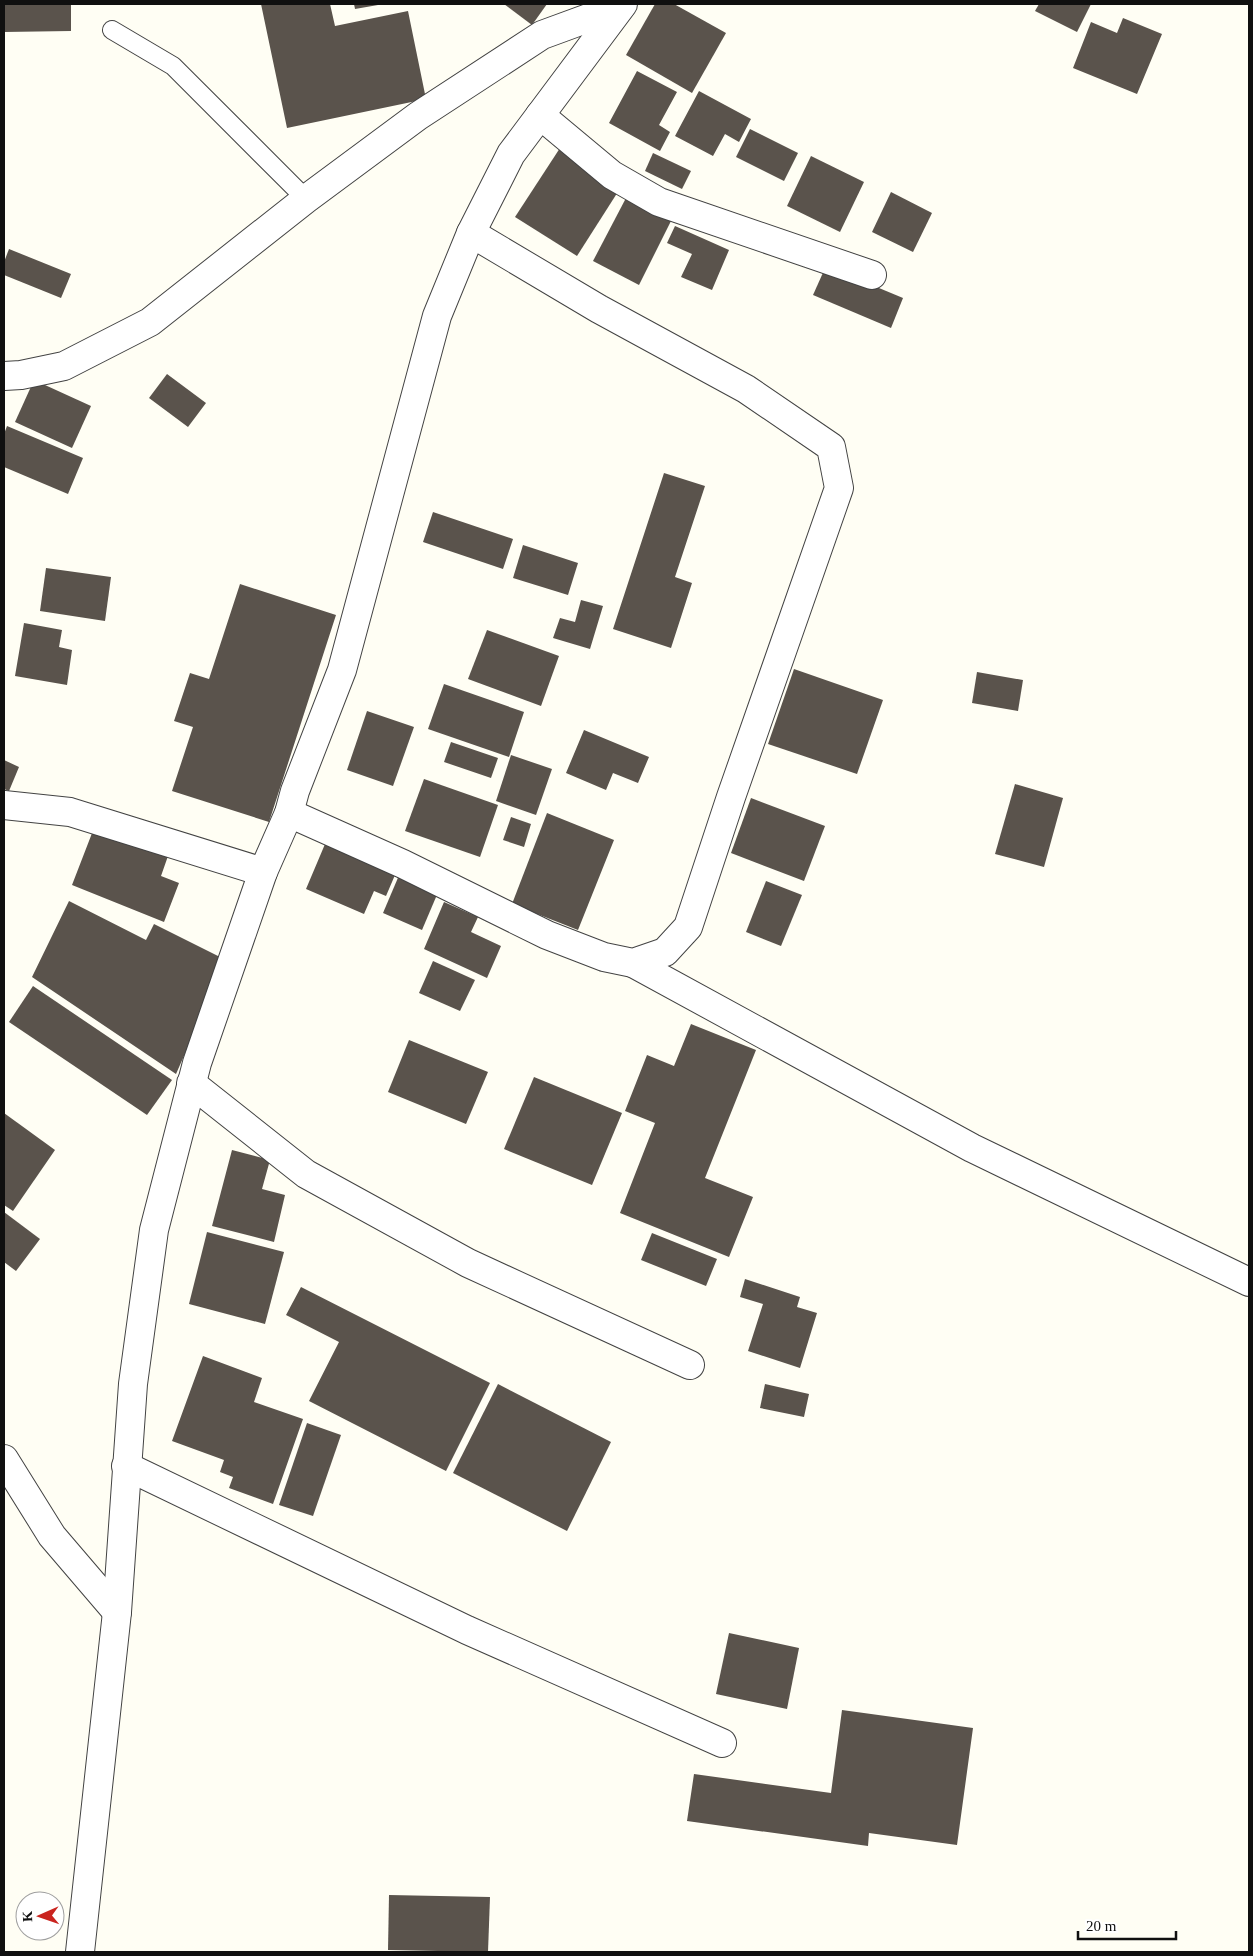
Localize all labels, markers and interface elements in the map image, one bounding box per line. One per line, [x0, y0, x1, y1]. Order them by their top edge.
north arrow [15, 1891, 65, 1941]
scale bar [1078, 1908, 1176, 1940]
text: K [20, 1911, 35, 1922]
text: 20 m [1086, 1918, 1117, 1934]

